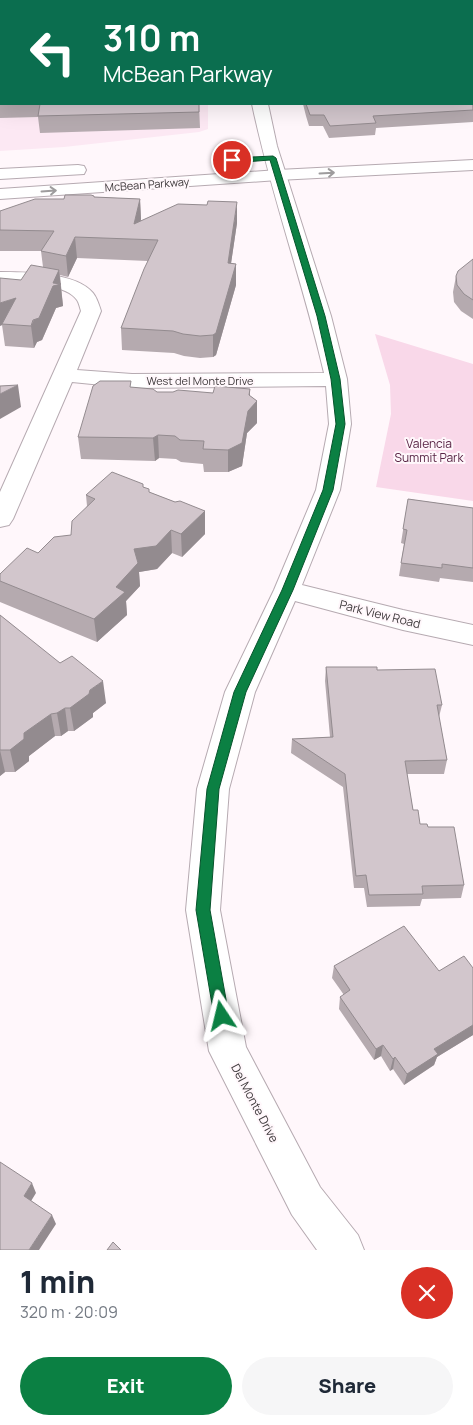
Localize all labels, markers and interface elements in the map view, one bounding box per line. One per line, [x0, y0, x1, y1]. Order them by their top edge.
text: 310 m [103, 14, 200, 62]
icon: left [20, 20, 85, 85]
text: McBean Parkway [103, 59, 273, 89]
pin [211, 139, 253, 181]
icon: arrive [218, 146, 246, 174]
one-way arrow [318, 168, 334, 177]
street label: McBean Parkway [104, 174, 190, 194]
one-way arrow [40, 186, 56, 195]
street label: West del Monte Drive [147, 373, 254, 388]
park label: Valencia Summit Park [395, 435, 464, 466]
street label: Park View Road [338, 596, 422, 632]
position arrow [195, 989, 247, 1041]
street label: Del Monte Drive [227, 1061, 283, 1145]
text: 1 min [20, 1261, 95, 1302]
button: close [401, 1267, 453, 1319]
text: 320 m · 20:09 [20, 1301, 118, 1323]
button: Exit [20, 1357, 232, 1415]
button: Share [242, 1357, 453, 1415]

